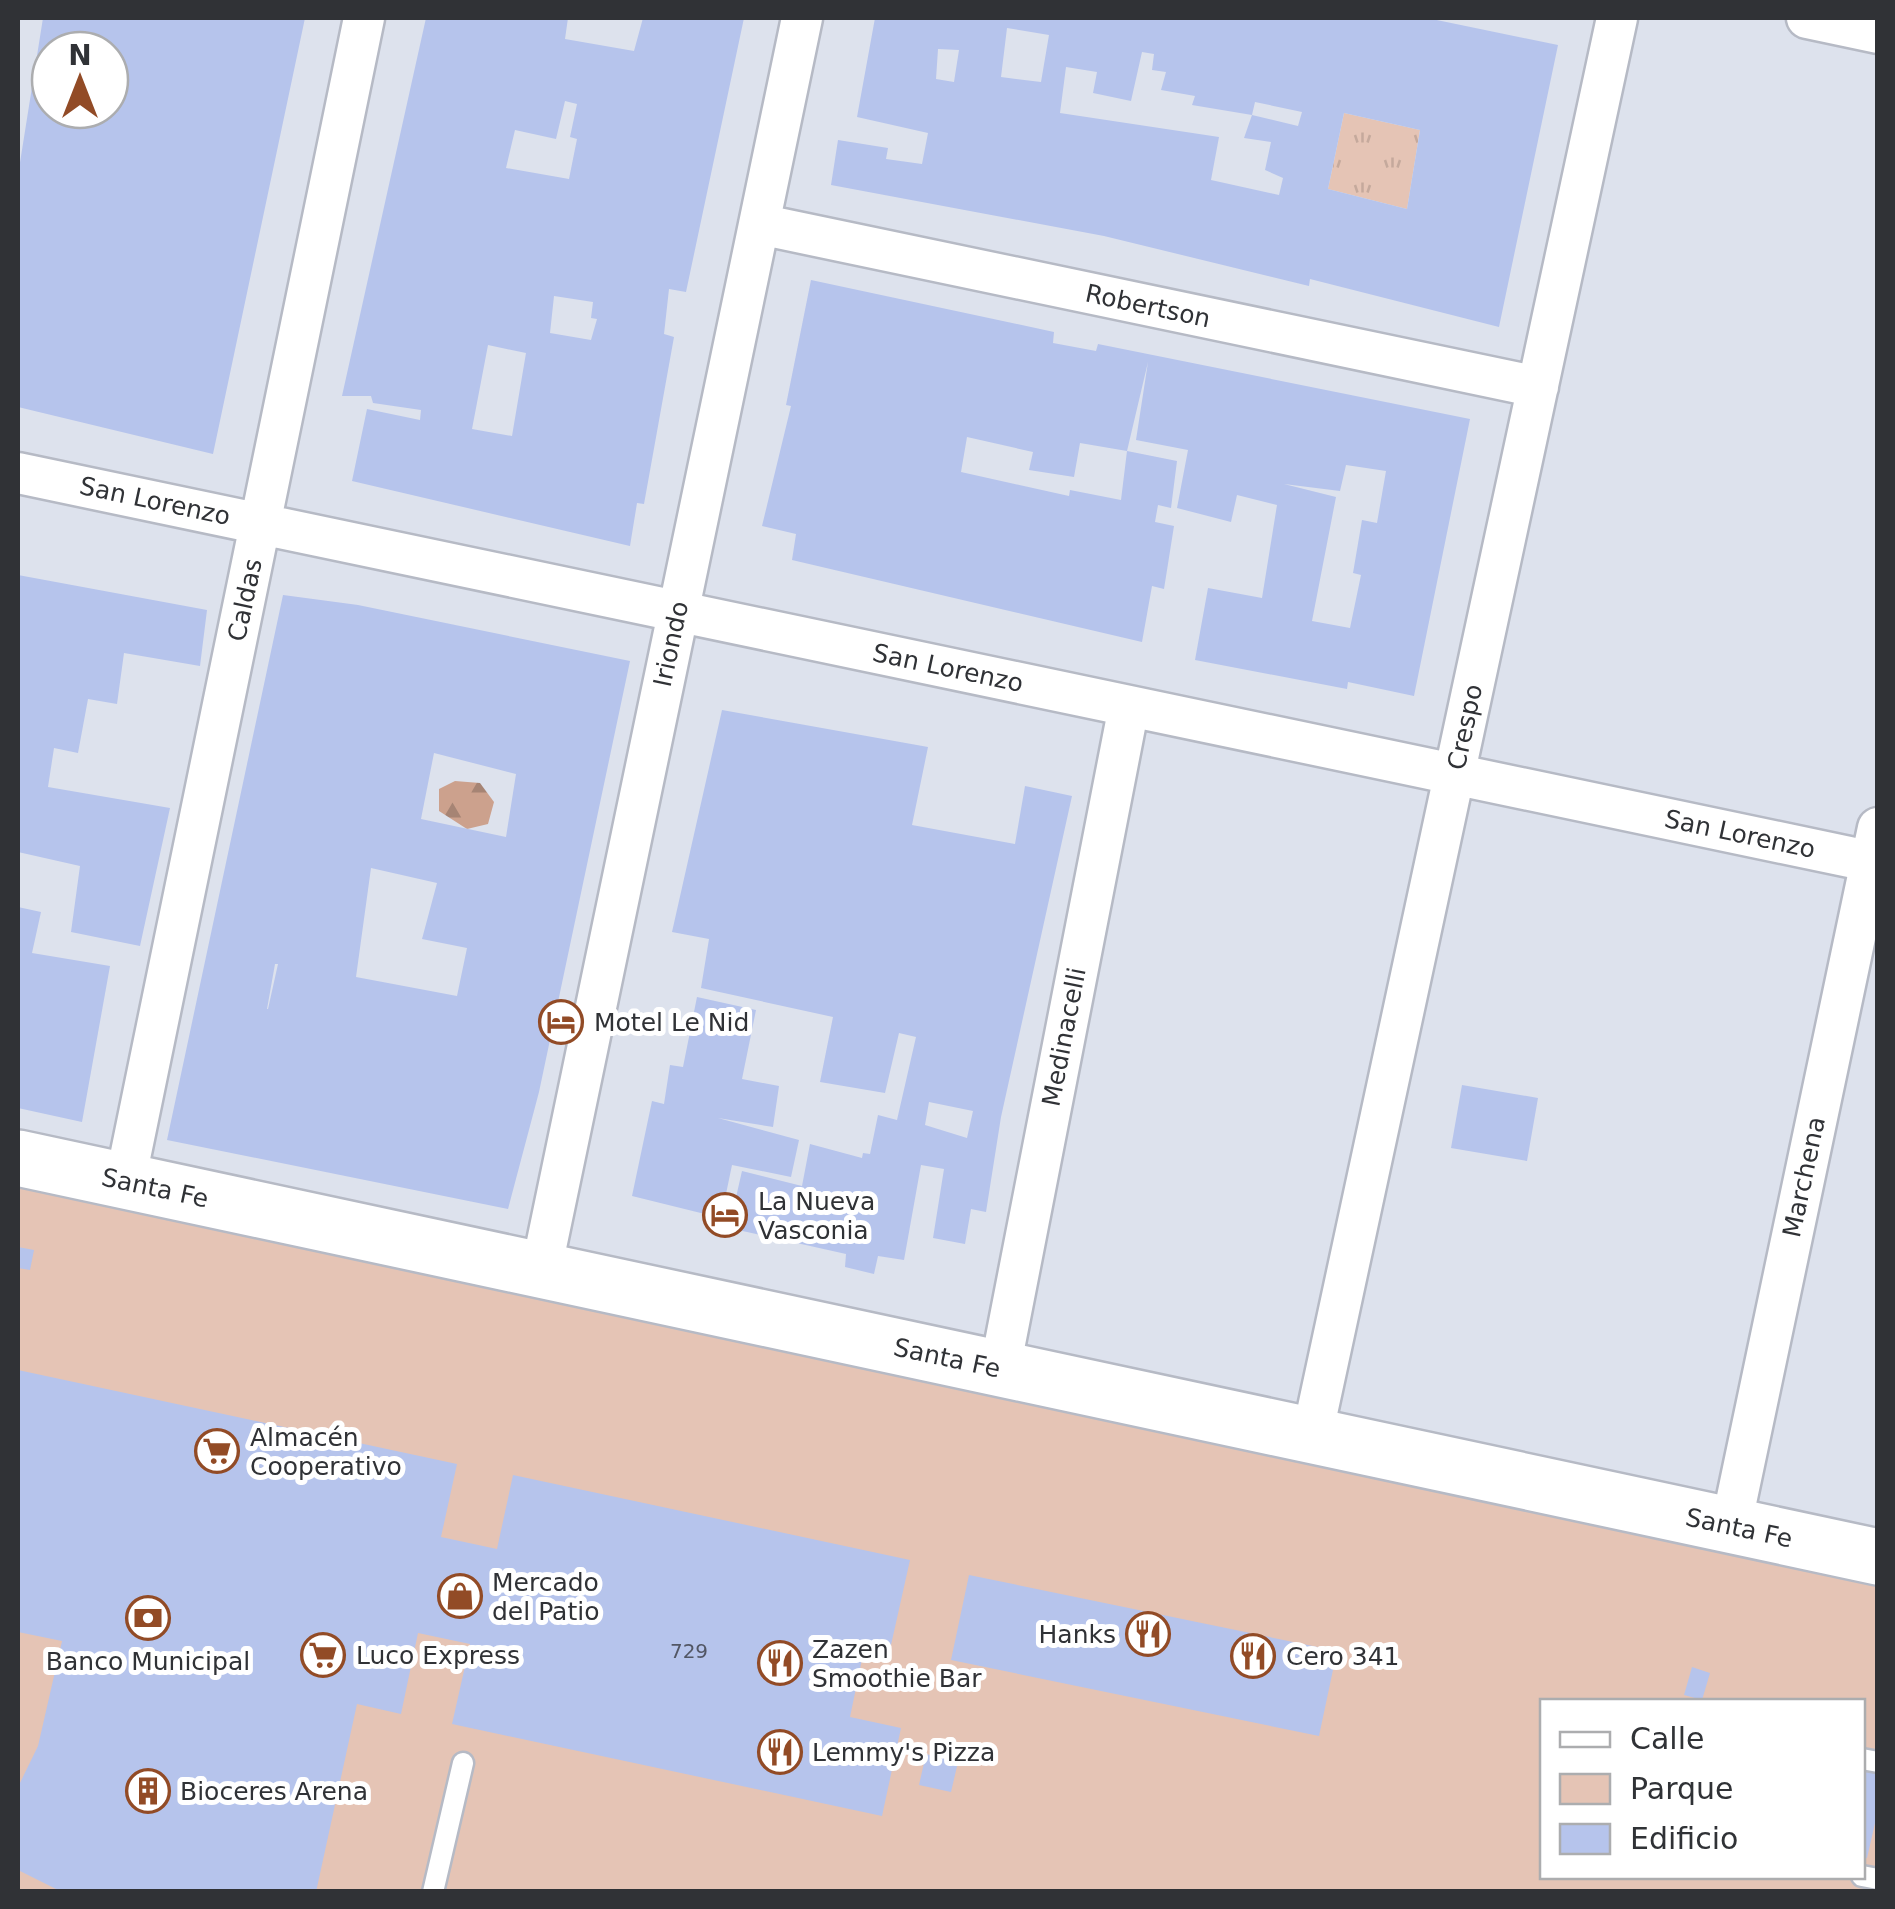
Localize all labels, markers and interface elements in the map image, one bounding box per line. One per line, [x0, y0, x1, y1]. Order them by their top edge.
north arrow [30, 30, 130, 130]
text: N [68, 39, 92, 72]
street label: Robertson [1083, 279, 1213, 333]
street label: San Lorenzo [77, 471, 233, 531]
street label: Caldas [222, 556, 268, 644]
street label: Iriondo [648, 598, 694, 690]
street label: San Lorenzo [870, 638, 1026, 698]
street label: Crespo [1442, 682, 1488, 772]
street label: San Lorenzo [1662, 804, 1818, 864]
street label: Medinacelli [1036, 965, 1092, 1109]
hotel icon: Motel Le Nid [538, 999, 584, 1045]
place label: Motel Le Nid [594, 1008, 749, 1037]
street label: Marchena [1777, 1114, 1831, 1240]
street label: Santa Fe [99, 1163, 211, 1213]
place label: La Nueva Vasconia [758, 1187, 875, 1245]
hotel icon: La Nueva Vasconia [702, 1192, 748, 1238]
street label: Santa Fe [891, 1333, 1003, 1383]
place label: Almacén Cooperativo [250, 1423, 402, 1481]
supermarket icon: Almacén Cooperativo [194, 1428, 240, 1474]
street label: Santa Fe [1683, 1503, 1795, 1553]
place label: Mercado del Patio [492, 1568, 599, 1626]
shop icon: Mercado del Patio [437, 1573, 483, 1619]
bank icon: Banco Municipal [125, 1595, 171, 1641]
restaurant icon: Hanks [1125, 1611, 1171, 1657]
place label: Hanks [1039, 1620, 1116, 1649]
supermarket icon: Luco Express [300, 1632, 346, 1678]
restaurant icon: Cero 341 [1230, 1633, 1276, 1679]
place label: Zazen Smoothie Bar [812, 1635, 982, 1693]
house number: 729 [670, 1639, 708, 1663]
restaurant icon: Zazen Smoothie Bar [757, 1640, 803, 1686]
place label: Luco Express [356, 1641, 520, 1670]
place label: Cero 341 [1286, 1642, 1400, 1671]
place label: Banco Municipal [46, 1647, 250, 1676]
legend [1540, 1699, 1865, 1879]
text: Calle [1630, 1721, 1704, 1756]
restaurant icon: Lemmy's Pizza [757, 1729, 803, 1775]
place label: Lemmy's Pizza [812, 1738, 995, 1767]
building icon: Bioceres Arena [125, 1768, 171, 1814]
text: Parque [1630, 1771, 1733, 1806]
place label: Bioceres Arena [180, 1777, 368, 1806]
text: Edificio [1630, 1821, 1738, 1856]

